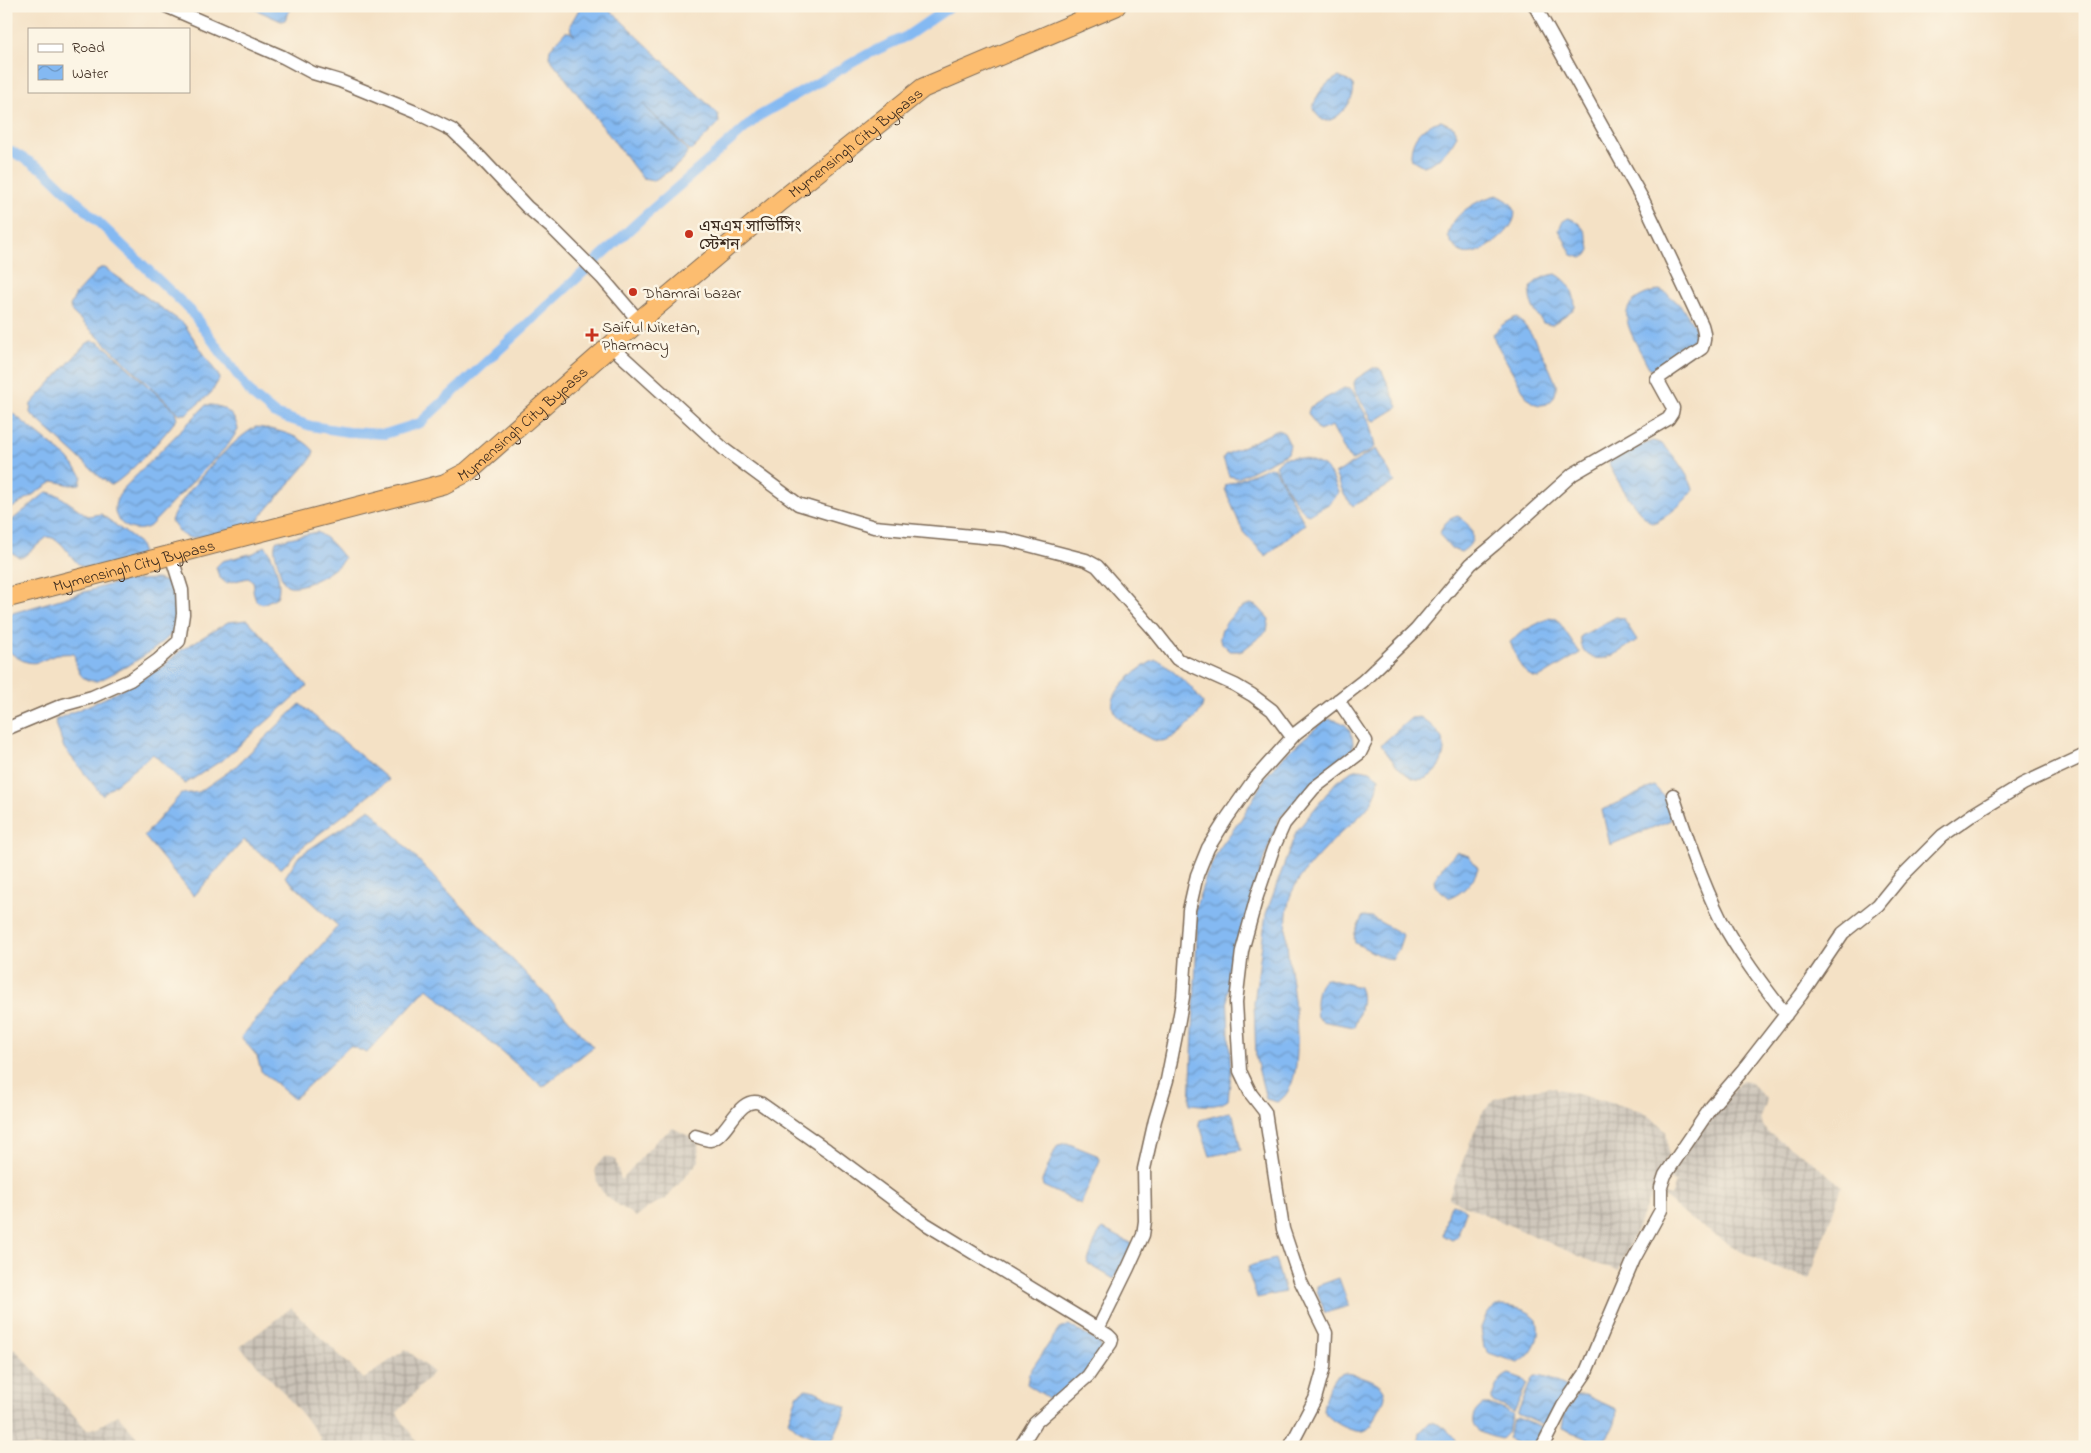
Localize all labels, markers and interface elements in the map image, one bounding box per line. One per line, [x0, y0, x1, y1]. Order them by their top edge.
legend [28, 28, 190, 92]
text: Road [72, 37, 105, 59]
text: Water [72, 63, 108, 85]
street label: Mymensingh City Bypass [784, 82, 929, 205]
place label: এমএম সাভ‌িসি‌িং স্ট‌েশন [699, 215, 801, 257]
marker: এমএম সাভ‌িসি‌িং স্ট‌েশন [683, 228, 695, 240]
place label: Dhamrai bazar [642, 282, 741, 306]
marker: Dhamrai bazar [627, 286, 639, 298]
place label: Saiful Niketan, Pharmacy [602, 316, 700, 358]
marker: Saiful Niketan, Pharmacy [586, 329, 598, 341]
street label: Mymensingh City Bypass [454, 361, 594, 489]
street label: Mymensingh City Bypass [51, 534, 218, 599]

